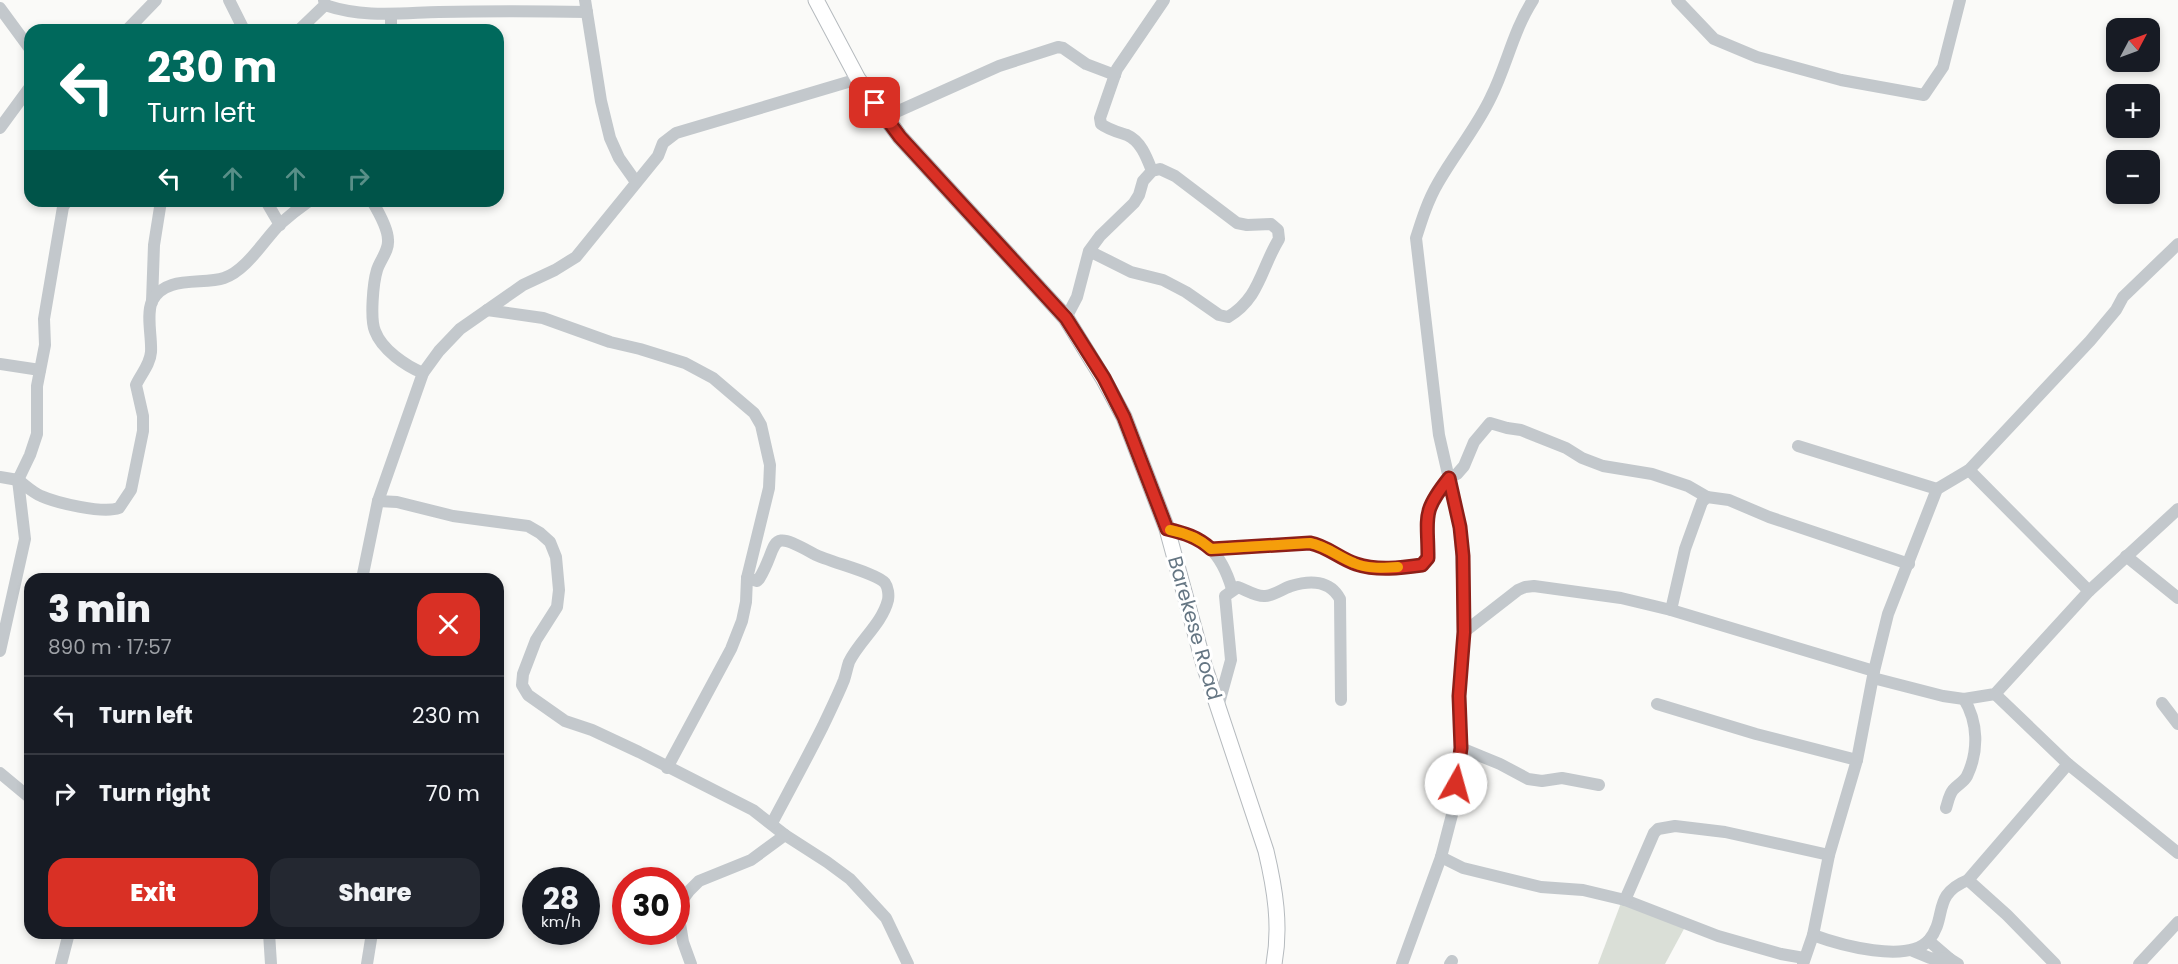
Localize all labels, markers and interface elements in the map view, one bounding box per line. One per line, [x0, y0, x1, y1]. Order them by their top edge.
north arrow [2106, 18, 2160, 72]
map controls [2106, 18, 2160, 204]
text: 230 m [147, 38, 277, 97]
icon: left [48, 48, 126, 126]
pin [849, 77, 900, 128]
button: + [2106, 84, 2160, 138]
icon: arrive [858, 86, 891, 119]
text: Turn left [147, 94, 256, 131]
button: − [2106, 150, 2160, 204]
icon: left [153, 162, 186, 195]
icon: ahead [216, 162, 249, 195]
icon: ahead [279, 162, 312, 195]
icon: right [342, 162, 375, 195]
street label: Barekese Road [1161, 553, 1229, 703]
text: 3 min [48, 584, 151, 635]
button: close [417, 593, 480, 656]
text: 890 m · 17:57 [48, 633, 172, 661]
icon: left [48, 699, 81, 732]
text: Turn left [99, 700, 193, 731]
text: 230 m [412, 700, 480, 731]
position arrow [1424, 752, 1488, 816]
icon: right [48, 777, 81, 810]
text: Turn right [99, 778, 210, 809]
text: 70 m [426, 778, 480, 809]
button: Exit [48, 858, 258, 927]
button: Share [270, 858, 480, 927]
speed limit sign: 30 [612, 867, 690, 945]
text: 28 [543, 877, 579, 920]
text: km/h [541, 911, 581, 932]

